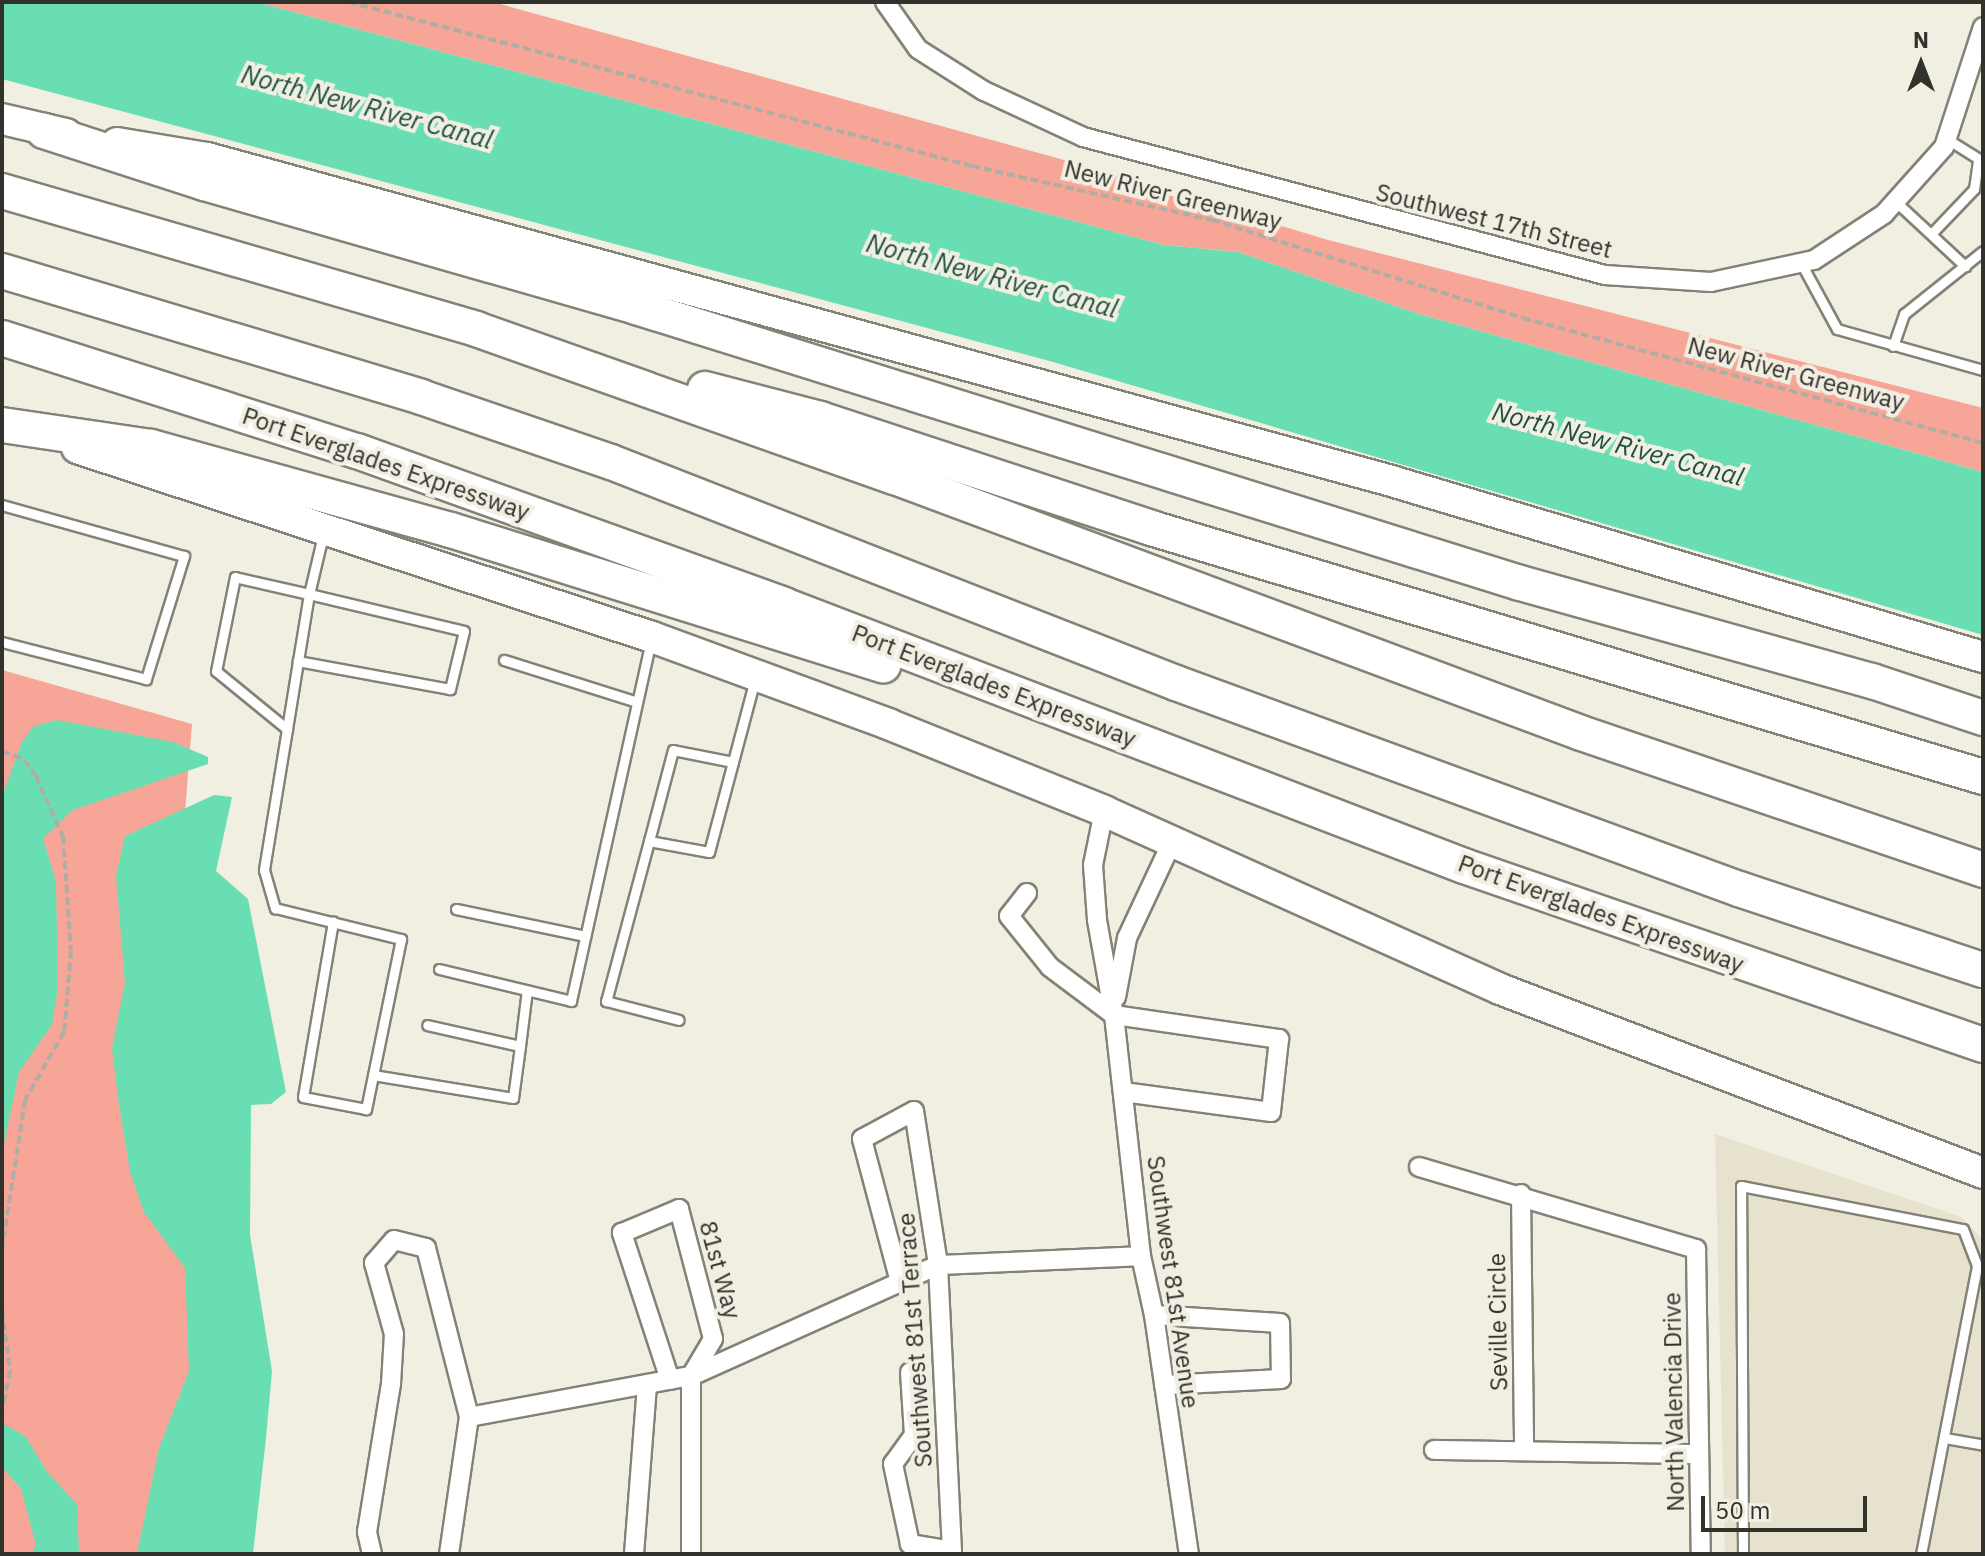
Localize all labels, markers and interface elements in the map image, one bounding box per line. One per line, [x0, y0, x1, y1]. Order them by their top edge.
north arrow [1881, 24, 1961, 104]
text: N [1913, 25, 1929, 54]
water label: North New River Canal [238, 58, 496, 156]
street label: New River Greenway [1061, 154, 1285, 236]
street label: Southwest 17th Street [1373, 178, 1615, 264]
water label: North New River Canal [863, 227, 1121, 325]
street label: New River Greenway [1685, 331, 1907, 417]
water label: North New River Canal [1489, 395, 1747, 493]
street label: Port Everglades Expressway [239, 401, 533, 527]
street label: Port Everglades Expressway [848, 618, 1140, 754]
street label: Port Everglades Expressway [1454, 849, 1748, 979]
street label: Southwest 81st Avenue [1141, 1154, 1205, 1410]
street label: Southwest 81st Terrace [892, 1212, 938, 1468]
street label: 81st Way [693, 1218, 747, 1322]
street label: Seville Circle [1482, 1253, 1514, 1391]
street label: North Valencia Drive [1658, 1292, 1690, 1512]
scale bar [1705, 1480, 1871, 1530]
text: 50 m [1715, 1494, 1770, 1526]

